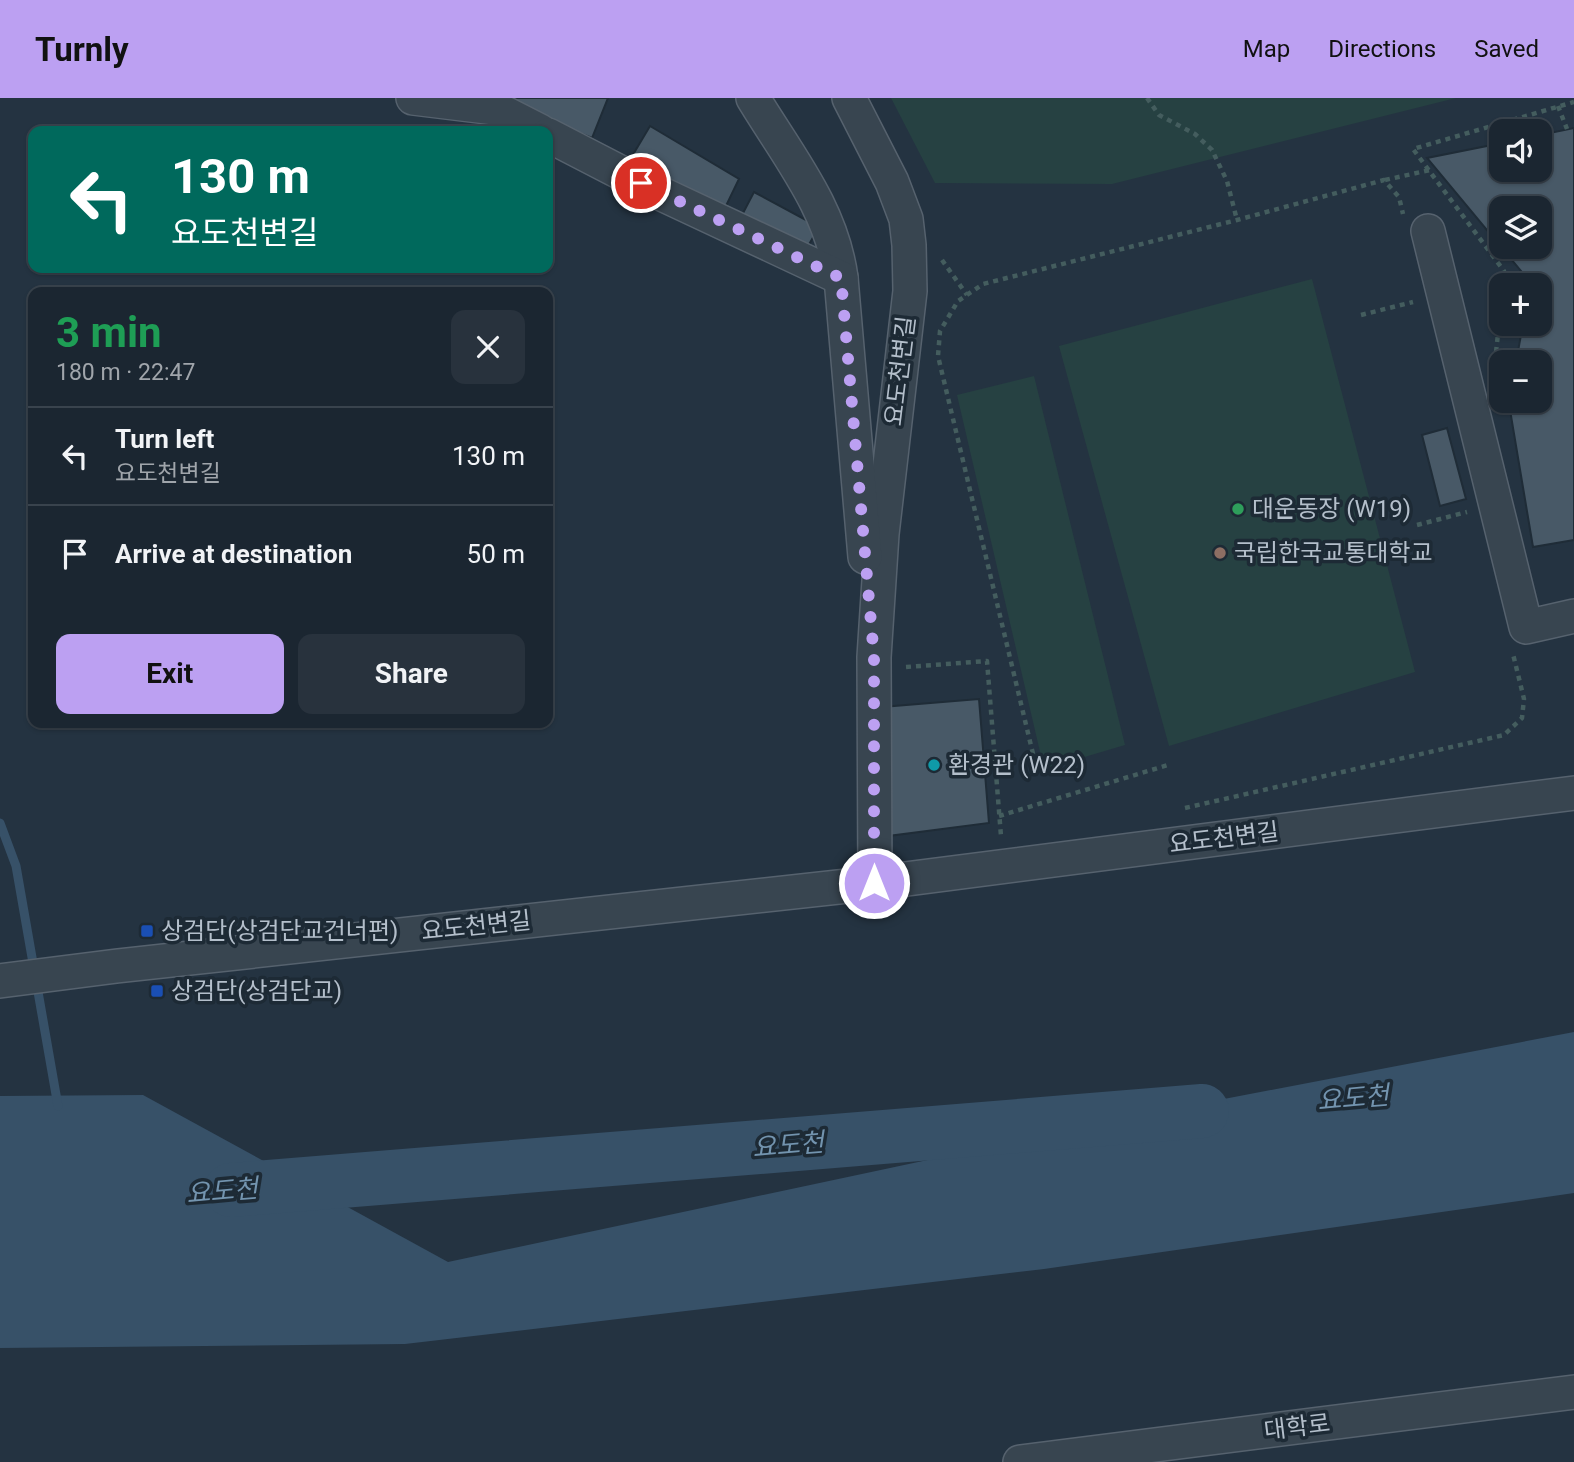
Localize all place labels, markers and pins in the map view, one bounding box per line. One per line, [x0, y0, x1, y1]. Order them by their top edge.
pin [611, 153, 671, 213]
place label: 대운동장 (W19) [1252, 495, 1411, 523]
marker: 대운동장 (W19) [1230, 501, 1246, 517]
place label: 국립한국교통대학교 [1234, 539, 1433, 567]
marker: 국립한국교통대학교 [1212, 545, 1228, 561]
place label: 환경관 (W22) [948, 751, 1085, 779]
marker: 환경관 (W22) [926, 757, 942, 773]
place label: 상검단(상검단교건너편) [161, 917, 398, 945]
marker: 상검단(상검단교건너편) [139, 923, 155, 939]
place label: 상검단(상검단교) [171, 977, 342, 1005]
marker: 상검단(상검단교) [149, 983, 165, 999]

